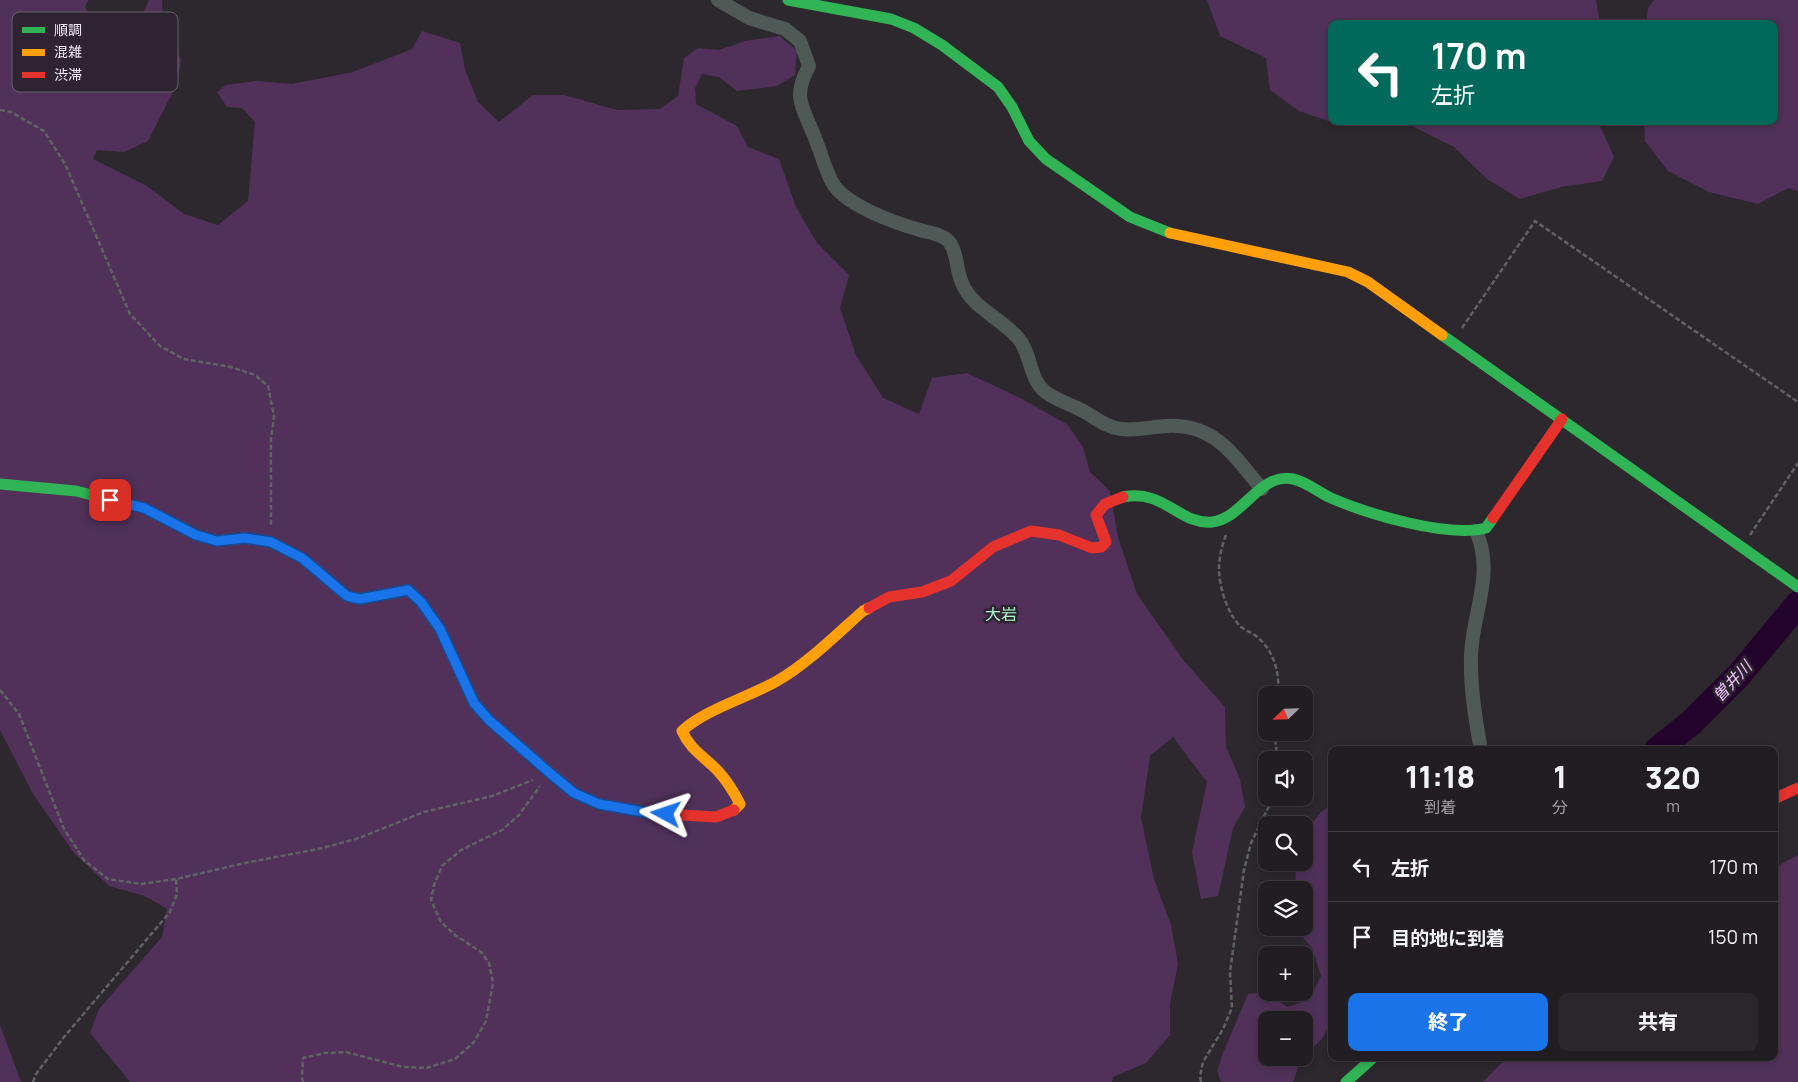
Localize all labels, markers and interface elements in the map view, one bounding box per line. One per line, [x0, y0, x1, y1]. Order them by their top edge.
legend [12, 12, 178, 92]
text: 順調 [54, 20, 82, 39]
text: 170 m [1431, 32, 1527, 80]
icon: left [1348, 40, 1413, 105]
text: 混雑 [54, 42, 82, 61]
text: 渋滞 [54, 65, 82, 84]
text: 左折 [1431, 80, 1475, 110]
pin [89, 479, 131, 521]
icon: arrive [96, 486, 124, 514]
district label: 大岩 [985, 603, 1017, 625]
water label: 曽井川 [1708, 654, 1758, 706]
north arrow [1258, 686, 1312, 741]
map controls [1258, 686, 1313, 1066]
button: sound [1258, 751, 1313, 806]
text: 11:18 [1405, 756, 1475, 797]
text: 1 [1553, 756, 1567, 797]
text: 320 [1645, 757, 1701, 798]
position arrow [639, 787, 691, 839]
text: m [1666, 795, 1680, 817]
text: 到着 [1424, 796, 1456, 818]
text: 分 [1552, 796, 1568, 818]
button: search [1258, 816, 1313, 871]
icon: left [1348, 853, 1376, 881]
text: 170 m [1710, 854, 1758, 880]
text: 左折 [1391, 855, 1429, 881]
button: layers [1258, 881, 1313, 936]
icon: arrive [1348, 923, 1376, 951]
text: 150 m [1708, 924, 1758, 950]
text: 目的地に到着 [1391, 925, 1505, 951]
button: + [1258, 946, 1313, 1001]
button: 終了 [1348, 993, 1548, 1051]
button: 共有 [1558, 993, 1758, 1051]
button: − [1258, 1011, 1313, 1066]

